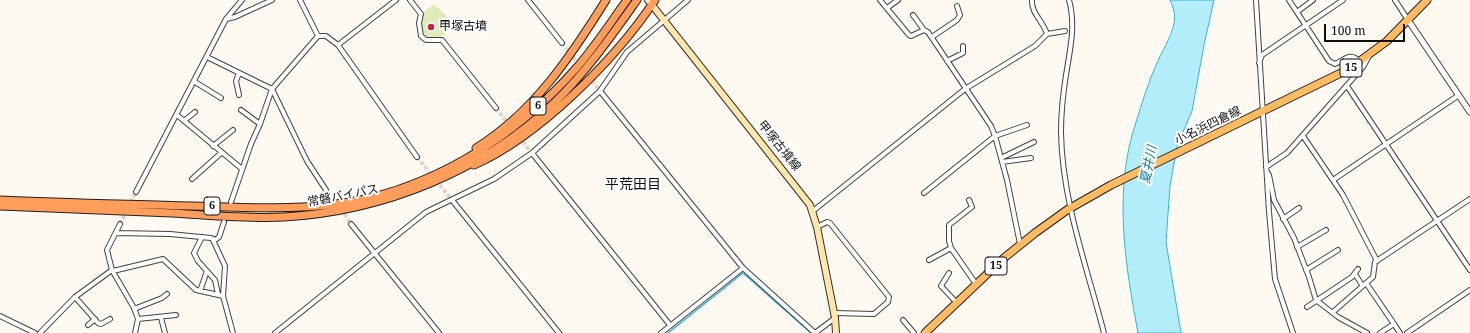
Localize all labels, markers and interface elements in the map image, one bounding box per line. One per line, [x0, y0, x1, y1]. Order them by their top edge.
scale bar [1326, 16, 1407, 42]
place label: 甲塚古墳 [439, 20, 487, 34]
marker: 甲塚古墳 [426, 22, 436, 32]
text: 100 m [1331, 22, 1366, 39]
road number: 15 [1340, 59, 1362, 77]
road number: 6 [530, 97, 546, 115]
street label: 小名浜四倉線 [1172, 104, 1244, 148]
street label: 甲塚古墳線 [755, 118, 803, 174]
water label: 夏井川 [1138, 144, 1160, 186]
district label: 平荒田目 [605, 177, 661, 193]
street label: 常磐バイパス [306, 182, 380, 210]
road number: 6 [204, 197, 220, 215]
road number: 15 [985, 257, 1007, 275]

